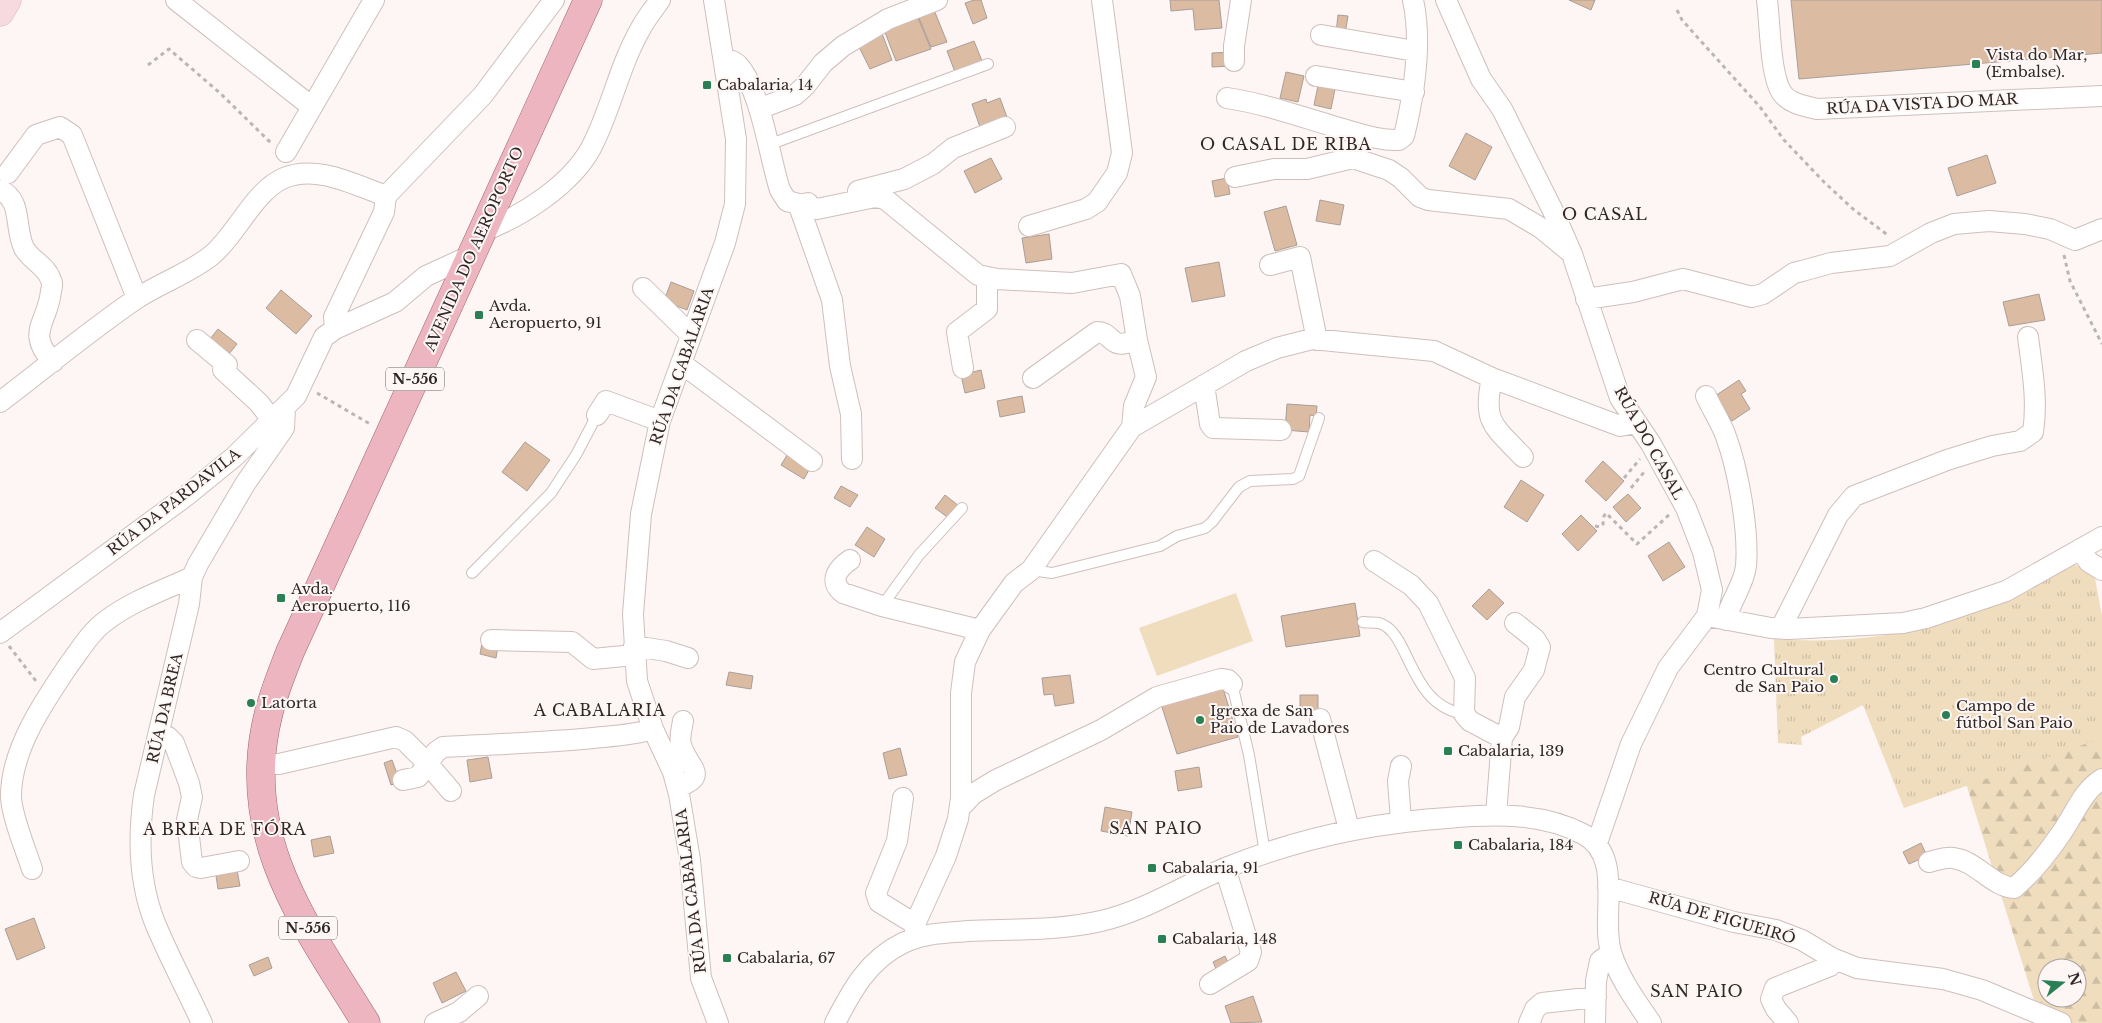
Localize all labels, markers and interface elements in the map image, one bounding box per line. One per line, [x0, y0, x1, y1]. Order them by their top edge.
place label: Vista do Mar, (Embalse). [1985, 45, 2087, 81]
marker: Vista do Mar, (Embalse). [1970, 58, 1982, 70]
place label: Cabalaria, 14 [717, 75, 813, 94]
marker: Cabalaria, 14 [701, 79, 713, 91]
street label: RÚA DA VISTA DO MAR [1826, 89, 2019, 118]
district label: O CASAL DE RIBA [1200, 134, 1372, 154]
street label: AVENIDA DO AEROPORTO [419, 144, 527, 355]
district label: O CASAL [1562, 204, 1648, 224]
street label: RÚA DA CABALARIA [646, 284, 718, 447]
place label: Avda. Aeropuerto, 91 [488, 296, 602, 332]
marker: Avda. Aeropuerto, 91 [473, 309, 485, 321]
road number: N-556 [386, 368, 444, 390]
street label: RÚA DO CASAL [1610, 383, 1688, 503]
street label: RÚA DA PARDAVILA [103, 443, 244, 560]
place label: Avda. Aeropuerto, 116 [290, 579, 411, 615]
marker: Avda. Aeropuerto, 116 [275, 592, 287, 604]
street label: RÚA DA BREA [143, 650, 187, 765]
place label: Centro Cultural de San Paio [1703, 660, 1824, 696]
marker: Centro Cultural de San Paio [1828, 673, 1840, 685]
place label: Latorta [261, 693, 318, 712]
place label: Campo de fútbol San Paio [1956, 696, 2073, 732]
marker: Latorta [245, 697, 257, 709]
district label: A CABALARIA [533, 700, 666, 720]
place label: Igrexa de San Paio de Lavadores [1210, 701, 1349, 737]
marker: Campo de fútbol San Paio [1940, 709, 1952, 721]
marker: Igrexa de San Paio de Lavadores [1194, 714, 1206, 726]
place label: Cabalaria, 139 [1458, 741, 1564, 760]
marker: Cabalaria, 139 [1442, 745, 1454, 757]
street label: RÚA DA CABALARIA [671, 807, 710, 974]
district label: SAN PAIO [1109, 818, 1203, 838]
district label: A BREA DE FÓRA [142, 819, 307, 839]
place label: Cabalaria, 184 [1468, 835, 1573, 854]
marker: Cabalaria, 184 [1452, 839, 1464, 851]
place label: Cabalaria, 91 [1162, 858, 1259, 877]
marker: Cabalaria, 91 [1146, 862, 1158, 874]
street label: RÚA DE FIGUEIRÓ [1646, 887, 1798, 948]
road number: N-556 [279, 916, 337, 940]
place label: Cabalaria, 148 [1172, 929, 1277, 948]
marker: Cabalaria, 148 [1156, 933, 1168, 945]
place label: Cabalaria, 67 [737, 948, 835, 967]
marker: Cabalaria, 67 [721, 952, 733, 964]
north arrow [2037, 958, 2087, 1008]
text: N [2064, 970, 2085, 988]
district label: SAN PAIO [1650, 981, 1744, 1001]

